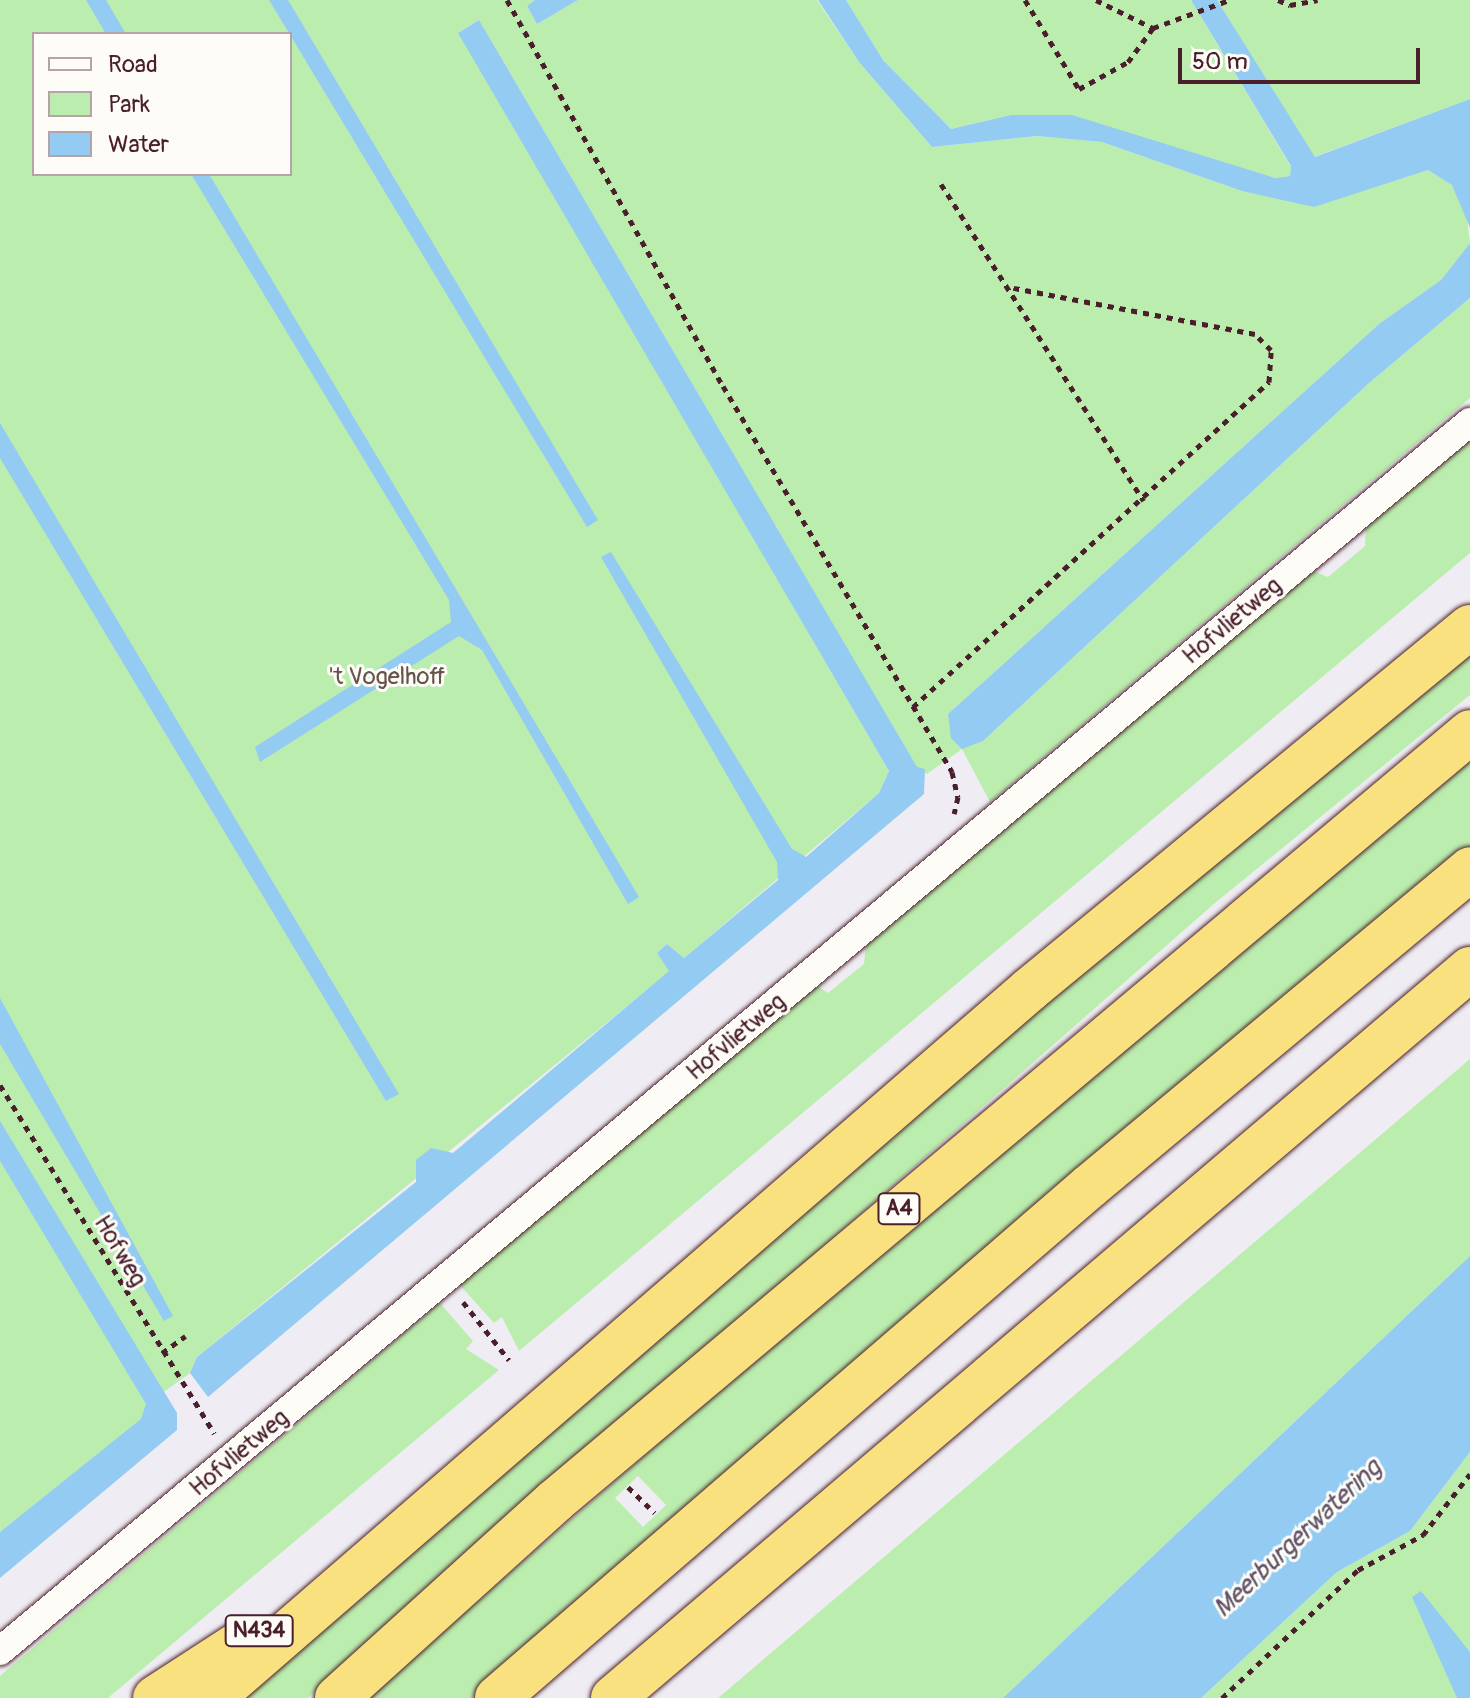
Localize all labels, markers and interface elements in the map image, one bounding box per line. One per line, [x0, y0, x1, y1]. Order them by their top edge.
legend [32, 32, 292, 176]
scale bar [1182, 32, 1424, 82]
text: 50 m [1192, 47, 1248, 76]
text: Road [108, 50, 158, 79]
text: Park [108, 90, 150, 119]
text: Water [108, 130, 169, 159]
street label: Hofvlietweg [1177, 571, 1287, 671]
park label: 't Vogelhoff [329, 663, 445, 691]
street label: Hofvlietweg [681, 987, 791, 1087]
road number: A4 [877, 1191, 921, 1227]
street label: Hofweg [88, 1210, 152, 1292]
street label: Hofvlietweg [184, 1403, 294, 1503]
water label: Meerburgerwatering [1208, 1453, 1388, 1625]
road number: N434 [223, 1613, 295, 1649]

